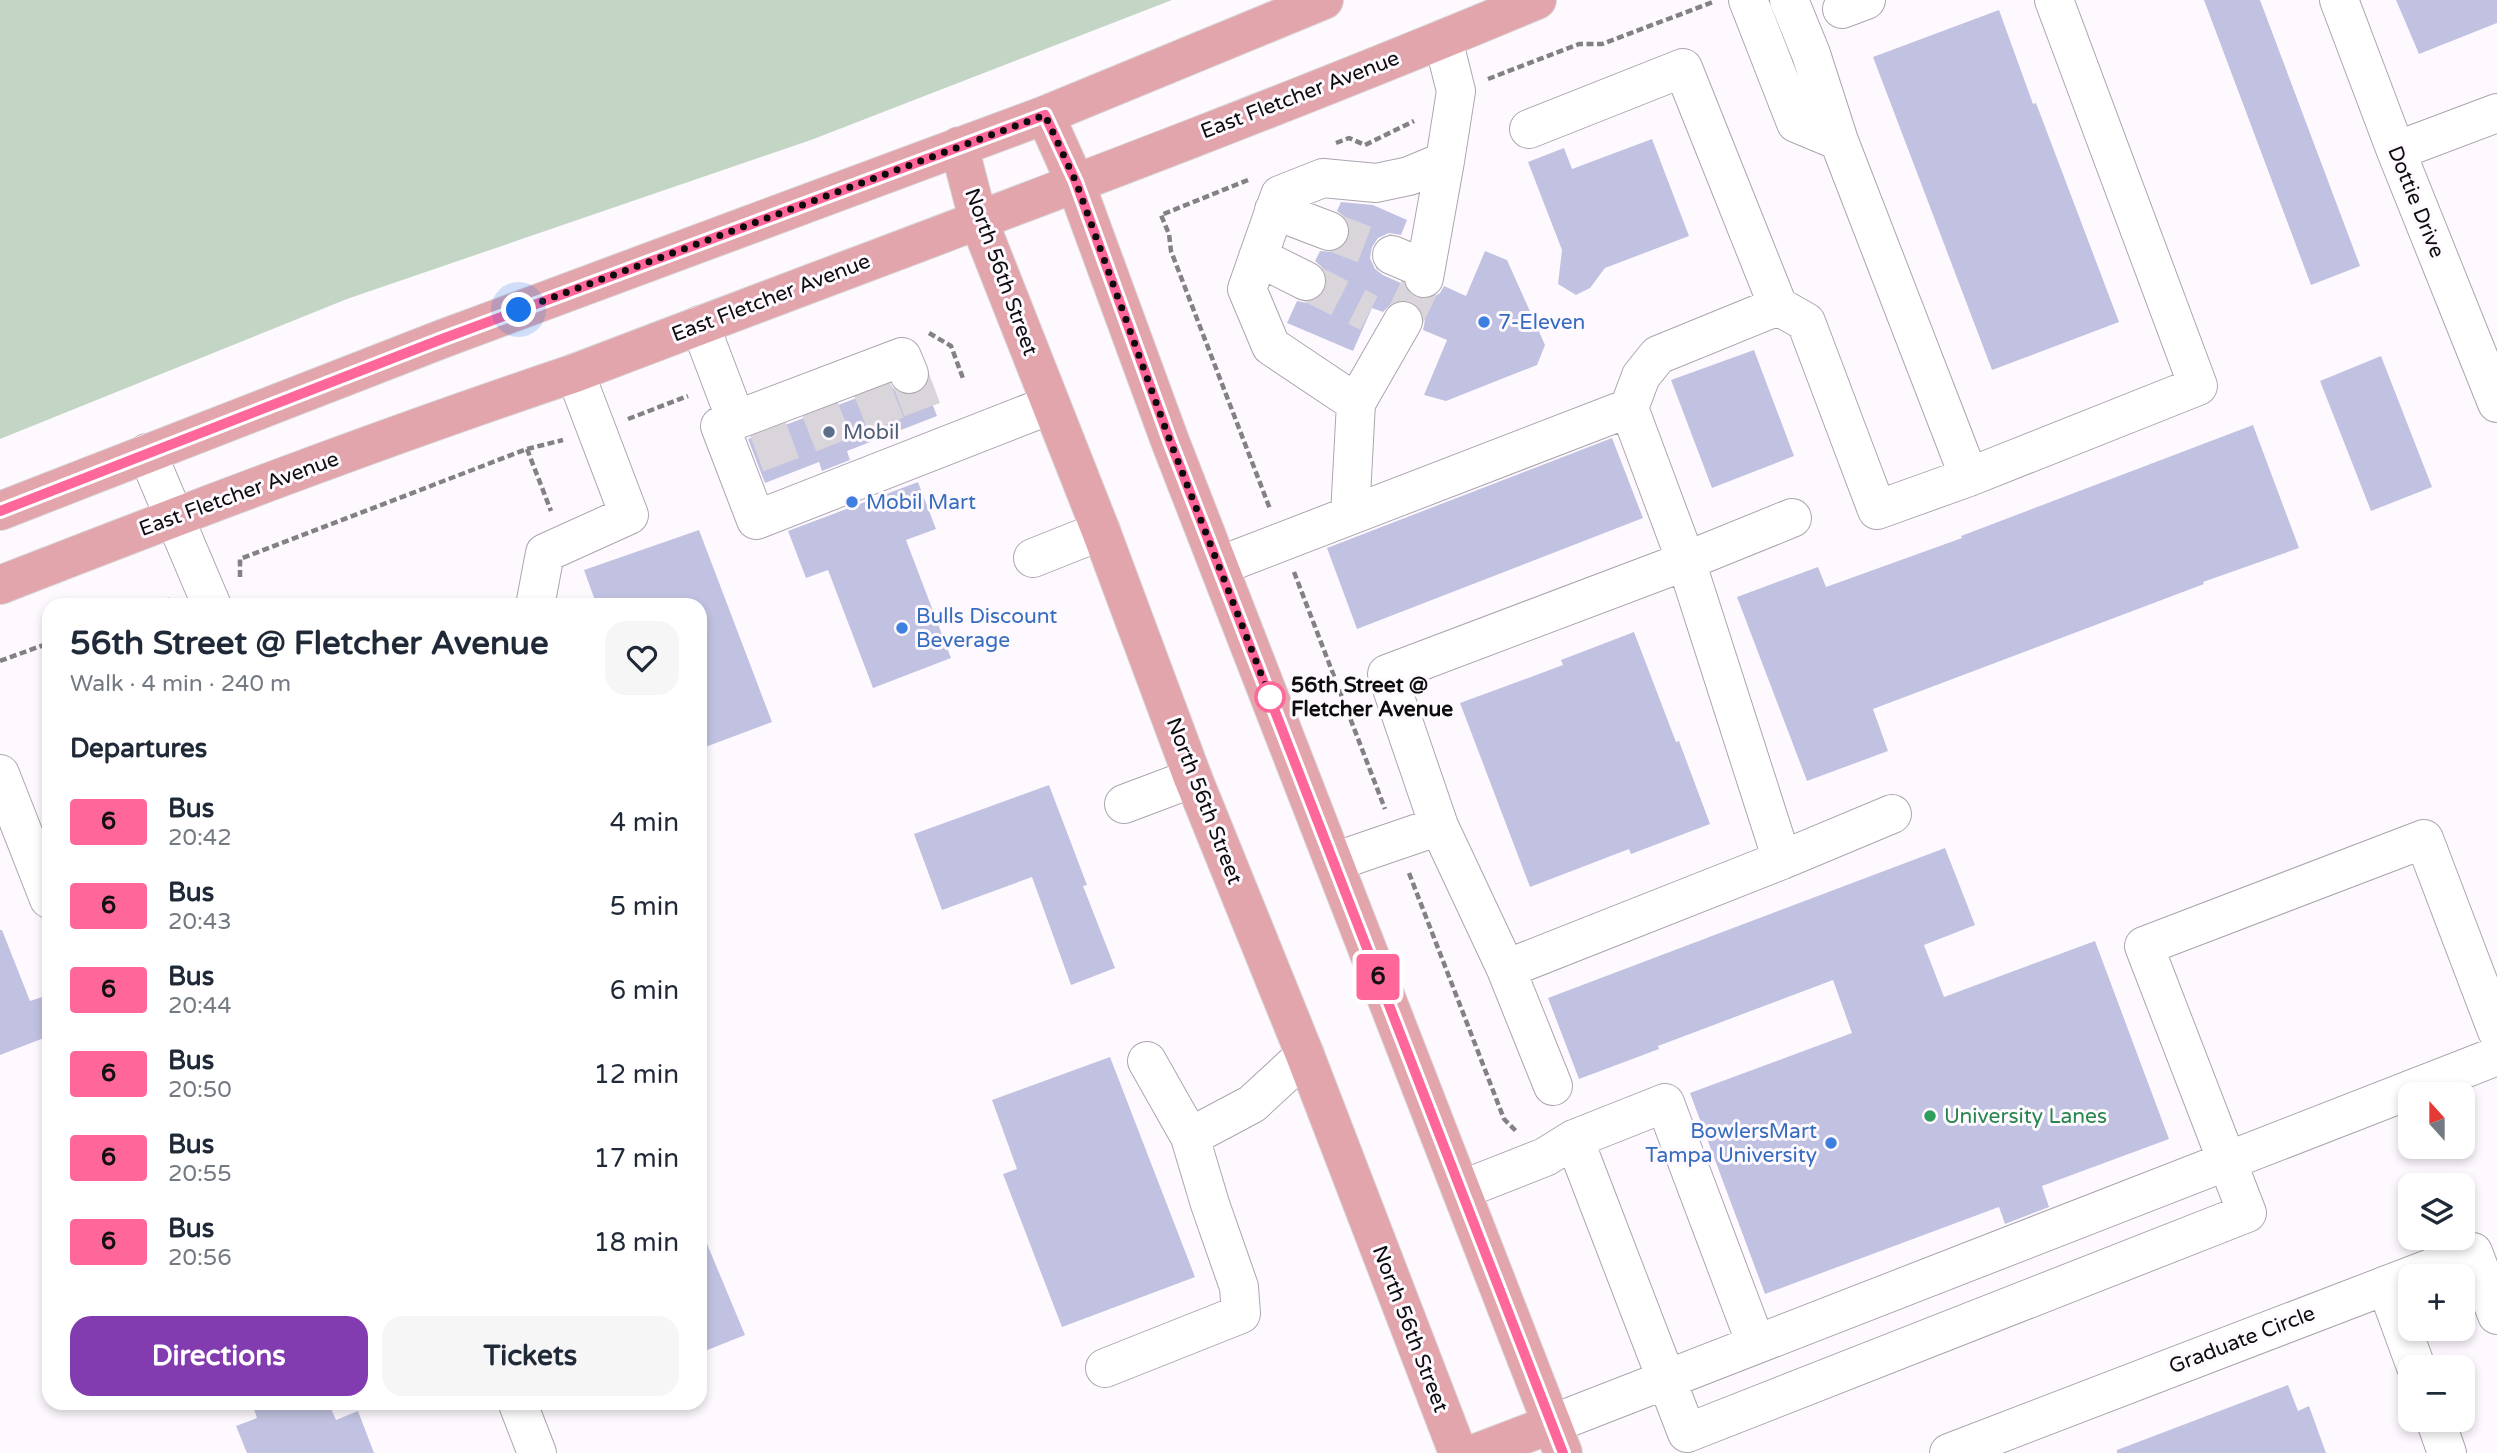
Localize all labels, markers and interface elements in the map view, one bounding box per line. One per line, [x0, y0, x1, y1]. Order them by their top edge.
street label: East Fletcher Avenue [1197, 46, 1403, 144]
street label: Dottie Drive [2382, 142, 2450, 262]
street label: North 56th Street [959, 185, 1043, 359]
street label: East Fletcher Avenue [668, 249, 874, 347]
your location [501, 292, 536, 327]
place label: 7-Eleven [1498, 310, 1585, 335]
marker: 7-Eleven [1476, 314, 1492, 330]
place label: Mobil [843, 420, 899, 445]
marker: Mobil [821, 424, 837, 440]
street label: East Fletcher Avenue [136, 446, 342, 542]
place label: Mobil Mart [866, 490, 976, 515]
marker: Mobil Mart [844, 494, 860, 510]
place label: Bulls Discount Beverage [916, 604, 1057, 653]
marker: Bulls Discount Beverage [894, 620, 910, 636]
button: heart [605, 621, 679, 695]
text: 56th Street @ Fletcher Avenue [70, 624, 549, 663]
text: Walk · 4 min · 240 m [70, 670, 291, 698]
place label: 56th Street @ Fletcher Avenue [1291, 673, 1453, 722]
marker: 56th Street @ Fletcher Avenue [1255, 682, 1285, 712]
street label: North 56th Street [1161, 714, 1247, 888]
text: Departures [70, 733, 207, 764]
text: Bus [168, 793, 214, 824]
text: 6 [101, 807, 116, 836]
text: 4 min [610, 807, 679, 838]
text: 20:42 [168, 824, 232, 852]
text: Bus [168, 877, 214, 908]
text: 6 [101, 891, 116, 920]
text: 5 min [610, 891, 679, 922]
text: 20:43 [168, 908, 232, 936]
line badge: 6 [1355, 954, 1401, 1000]
text: Bus [168, 961, 214, 992]
text: 6 [1370, 962, 1386, 991]
text: 6 [101, 975, 116, 1004]
text: 6 min [610, 975, 679, 1006]
text: 20:44 [168, 992, 232, 1020]
text: Bus [168, 1045, 214, 1076]
text: 6 [101, 1059, 116, 1088]
text: 12 min [593, 1059, 679, 1090]
text: 20:50 [168, 1076, 232, 1104]
north arrow [2398, 1082, 2474, 1158]
map controls [2398, 1082, 2475, 1432]
place label: University Lanes [1944, 1104, 2107, 1129]
marker: University Lanes [1922, 1108, 1938, 1124]
place label: BowlersMart Tampa University [1645, 1119, 1817, 1168]
text: Bus [168, 1129, 214, 1160]
marker: BowlersMart Tampa University [1823, 1135, 1839, 1151]
text: 6 [101, 1143, 116, 1172]
text: 17 min [593, 1143, 679, 1174]
text: 20:55 [168, 1160, 232, 1188]
button: layers [2398, 1173, 2475, 1250]
text: Bus [168, 1213, 214, 1244]
text: 6 [101, 1227, 116, 1256]
text: 18 min [593, 1227, 679, 1258]
street label: North 56th Street [1367, 1242, 1453, 1416]
text: 20:56 [168, 1244, 232, 1272]
button: + [2398, 1264, 2475, 1341]
street label: Graduate Circle [2165, 1301, 2319, 1379]
button: Directions [70, 1316, 368, 1396]
button: Tickets [382, 1316, 679, 1396]
button: − [2398, 1355, 2475, 1432]

